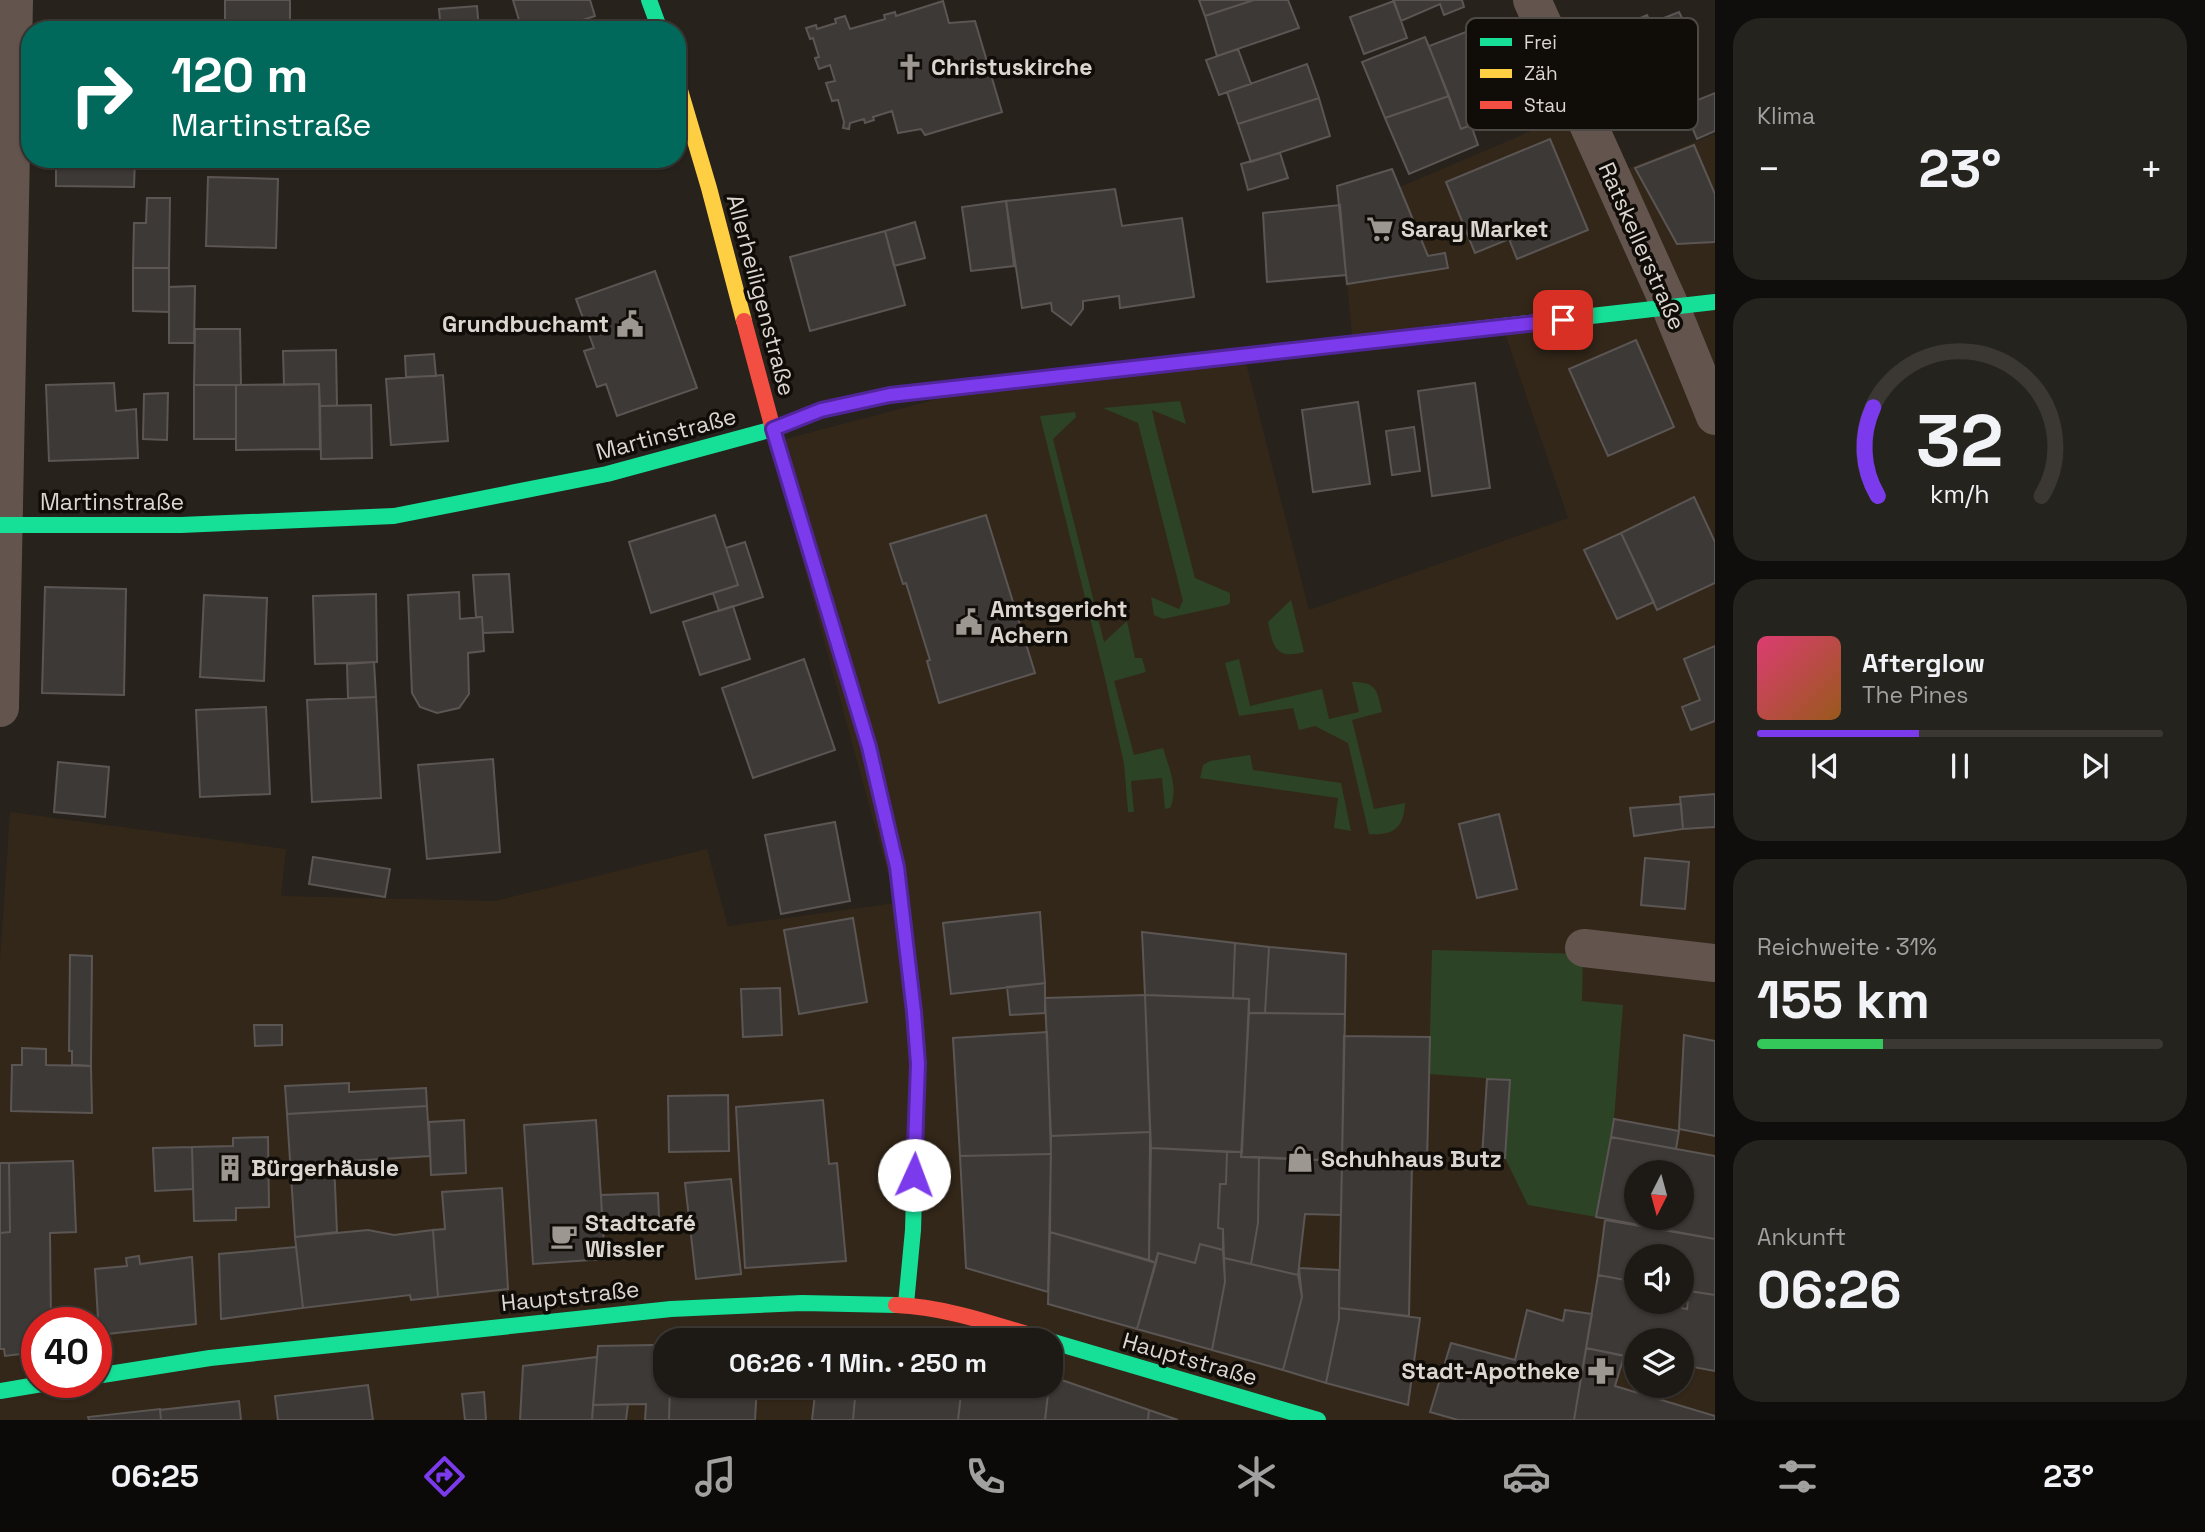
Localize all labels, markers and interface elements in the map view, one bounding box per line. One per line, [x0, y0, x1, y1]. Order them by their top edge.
legend [1466, 18, 1698, 130]
text: Frei [1524, 30, 1557, 55]
text: 120 m [171, 44, 308, 106]
icon: right [56, 49, 147, 140]
church icon: Christuskirche [895, 52, 925, 82]
place label: Christuskirche [931, 52, 1092, 82]
text: Zäh [1524, 61, 1558, 86]
text: Stau [1524, 93, 1567, 118]
text: Klima [1757, 101, 1815, 131]
text: Martinstraße [171, 105, 372, 145]
text: 23° [1919, 136, 2002, 202]
text: − [1757, 145, 1781, 193]
text: + [2139, 145, 2163, 193]
street label: Ratskellerstraße [1592, 157, 1692, 335]
street label: Allerheiligenstraße [720, 191, 802, 399]
supermarket icon: Saray Market [1365, 214, 1395, 244]
place label: Saray Market [1401, 214, 1548, 244]
pin [1533, 290, 1593, 350]
icon: arrive [1544, 301, 1582, 339]
place label: Grundbuchamt [442, 309, 609, 339]
public building icon: Grundbuchamt [615, 309, 645, 339]
text: 32 [1916, 394, 2004, 487]
street label: Martinstraße [593, 401, 739, 467]
text: km/h [1930, 477, 1990, 509]
street label: Martinstraße [40, 487, 184, 517]
place label: Amtsgericht Achern [990, 594, 1127, 650]
public building icon: Amtsgericht Achern [954, 607, 984, 637]
text: Afterglow [1862, 646, 1985, 680]
text: The Pines [1862, 680, 1968, 710]
icon: previous [1806, 747, 1844, 785]
icon: pause [1941, 747, 1979, 785]
icon: next [2076, 747, 2114, 785]
text: Reichweite · 31% [1757, 932, 1937, 962]
text: 155 km [1757, 967, 1930, 1033]
position arrow [877, 1138, 951, 1212]
shop icon: Schuhhaus Butz [1285, 1144, 1315, 1174]
place label: Schuhhaus Butz [1321, 1144, 1502, 1174]
building icon: Bürgerhäusle [215, 1153, 245, 1183]
place label: Bürgerhäusle [251, 1153, 399, 1183]
north arrow [1624, 1160, 1694, 1230]
map controls [1624, 1160, 1694, 1398]
place label: Stadtcafé Wissler [585, 1208, 696, 1264]
cafe icon: Stadtcafé Wissler [549, 1221, 579, 1251]
text: Ankunft [1757, 1222, 1846, 1252]
button: sound [1624, 1244, 1694, 1314]
text: 06:26 [1757, 1257, 1901, 1323]
street label: Hauptstraße [499, 1274, 641, 1318]
speed limit sign: 40 [21, 1307, 112, 1398]
street label: Hauptstraße [1119, 1325, 1261, 1393]
button: layers [1624, 1328, 1694, 1398]
text: 06:26 · 1 Min. · 250 m [729, 1346, 987, 1380]
place label: Stadt-Apotheke [1402, 1356, 1580, 1386]
pharmacy icon: Stadt-Apotheke [1586, 1356, 1616, 1386]
icon: directions [420, 1452, 469, 1501]
icon: music [691, 1452, 740, 1501]
icon: phone [961, 1452, 1010, 1501]
icon: climate [1232, 1452, 1281, 1501]
icon: car [1502, 1452, 1551, 1501]
icon: filters [1773, 1452, 1822, 1501]
text: 06:25 [111, 1456, 199, 1496]
text: 23° [2043, 1456, 2094, 1496]

